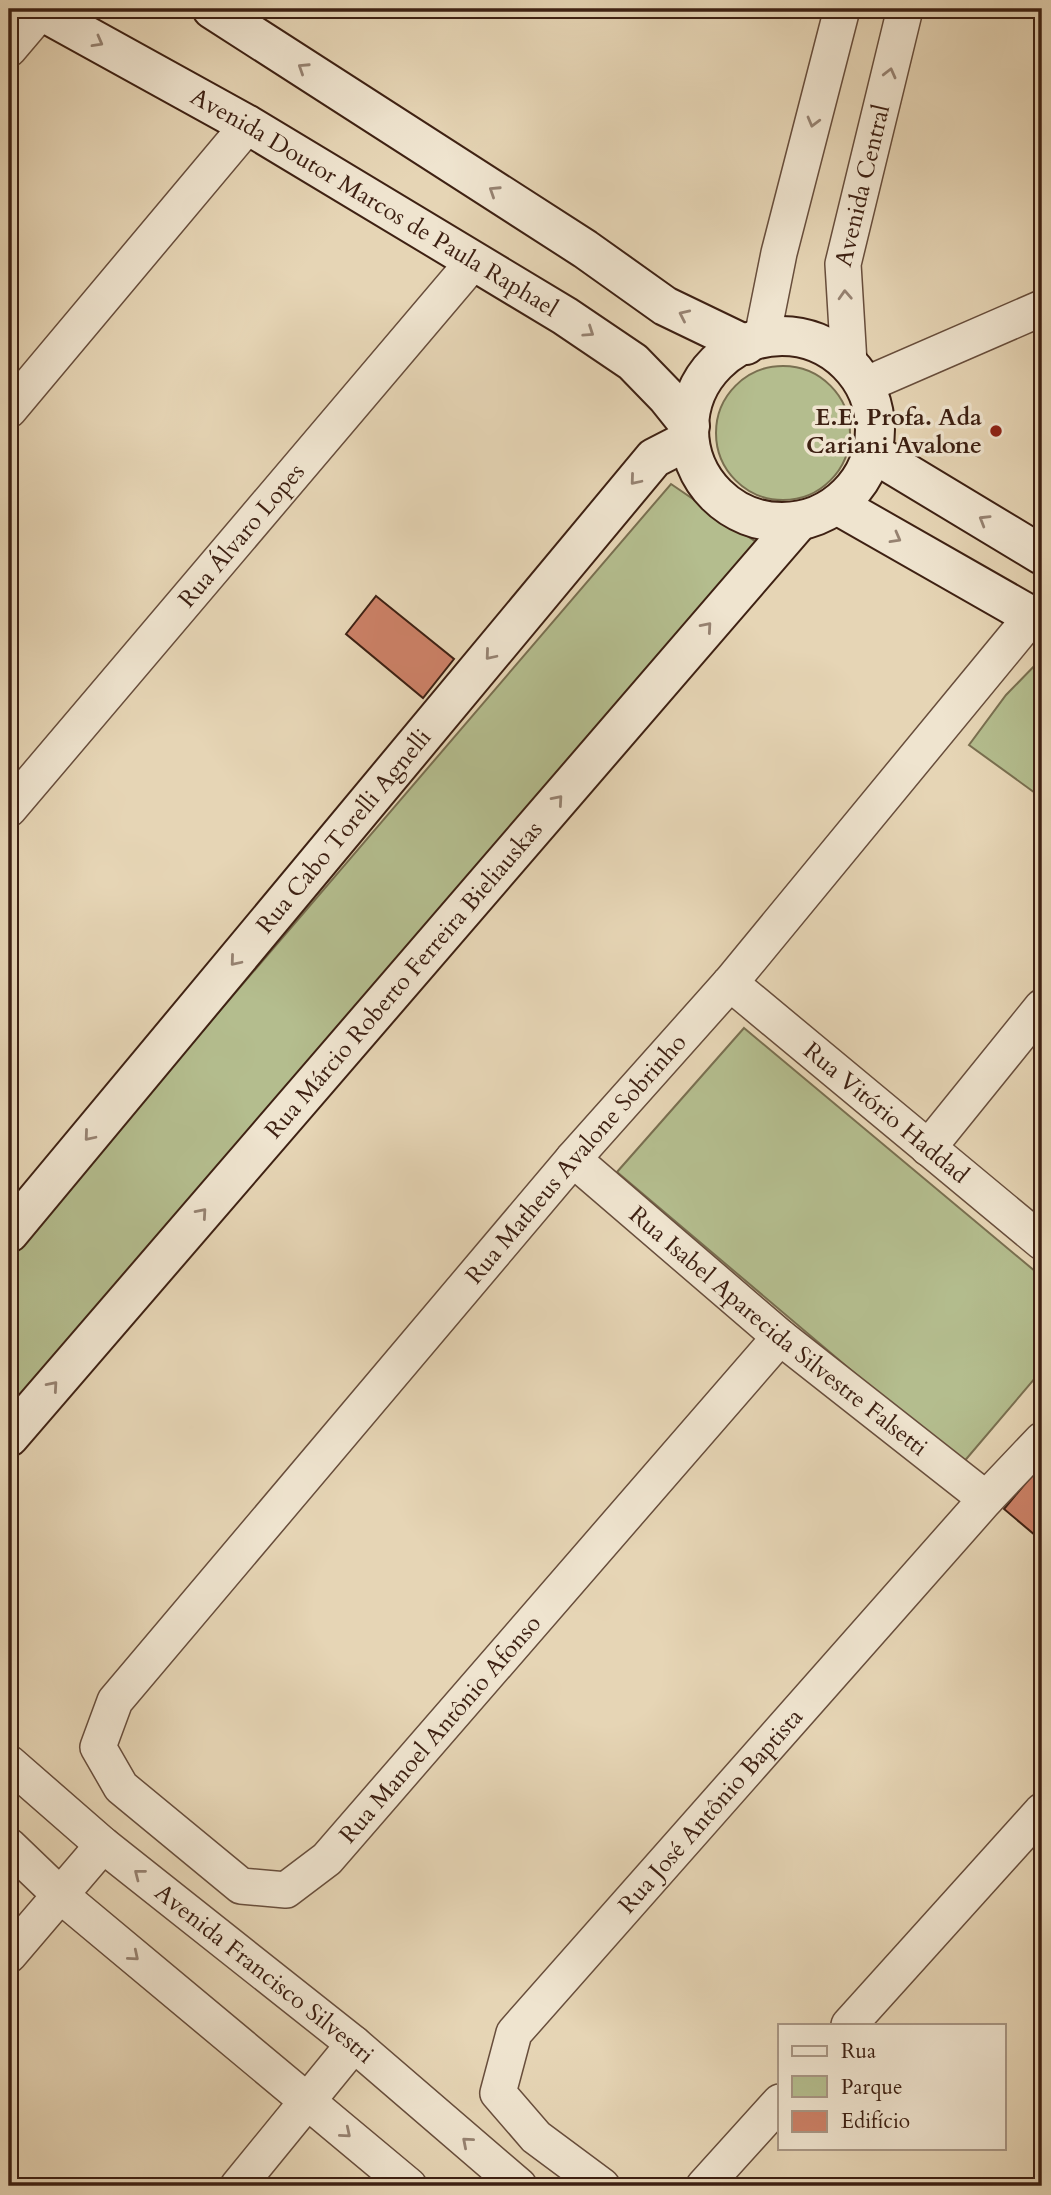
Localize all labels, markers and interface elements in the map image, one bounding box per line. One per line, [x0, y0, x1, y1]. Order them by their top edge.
one-way arrow [90, 34, 103, 47]
one-way arrow [298, 63, 311, 76]
one-way arrow [882, 67, 896, 79]
street label: Avenida Doutor Marcos de Paula Raphael [184, 80, 564, 325]
street label: Avenida Central [827, 101, 898, 270]
one-way arrow [806, 116, 821, 128]
one-way arrow [489, 186, 502, 199]
one-way arrow [838, 289, 853, 300]
one-way arrow [679, 310, 691, 324]
one-way arrow [581, 324, 594, 336]
place label: E.E. Profa. Ada Cariani Avalone [806, 401, 982, 462]
marker: E.E. Profa. Ada Cariani Avalone [988, 423, 1004, 439]
street label: Rua Álvaro Lopes [171, 456, 312, 615]
one-way arrow [631, 472, 644, 484]
one-way arrow [978, 515, 991, 528]
one-way arrow [889, 530, 901, 543]
one-way arrow [699, 623, 711, 636]
one-way arrow [486, 646, 498, 659]
street label: Rua Cabo Torelli Agnelli [249, 722, 439, 941]
one-way arrow [550, 795, 562, 808]
street label: Rua Márcio Roberto Ferreira Bieliauskas [258, 814, 550, 1146]
one-way arrow [231, 953, 243, 966]
street label: Rua Matheus Avalone Sobrinho [458, 1027, 694, 1291]
street label: Rua Vitório Haddad [796, 1035, 976, 1192]
one-way arrow [85, 1129, 98, 1141]
street label: Rua Isabel Aparecida Silvestre Falsetti [622, 1199, 935, 1464]
one-way arrow [194, 1208, 206, 1221]
one-way arrow [45, 1381, 57, 1394]
street label: Rua Manoel Antônio Afonso [332, 1608, 549, 1851]
street label: Rua José Antônio Baptista [611, 1701, 811, 1921]
one-way arrow [135, 1870, 147, 1883]
street label: Avenida Francisco Silvestri [148, 1876, 381, 2071]
one-way arrow [125, 1948, 138, 1960]
legend [778, 2024, 1006, 2150]
text: Rua [841, 2037, 876, 2066]
text: Parque [841, 2073, 902, 2102]
text: Edifício [841, 2107, 910, 2136]
one-way arrow [338, 2125, 350, 2138]
one-way arrow [463, 2138, 476, 2150]

